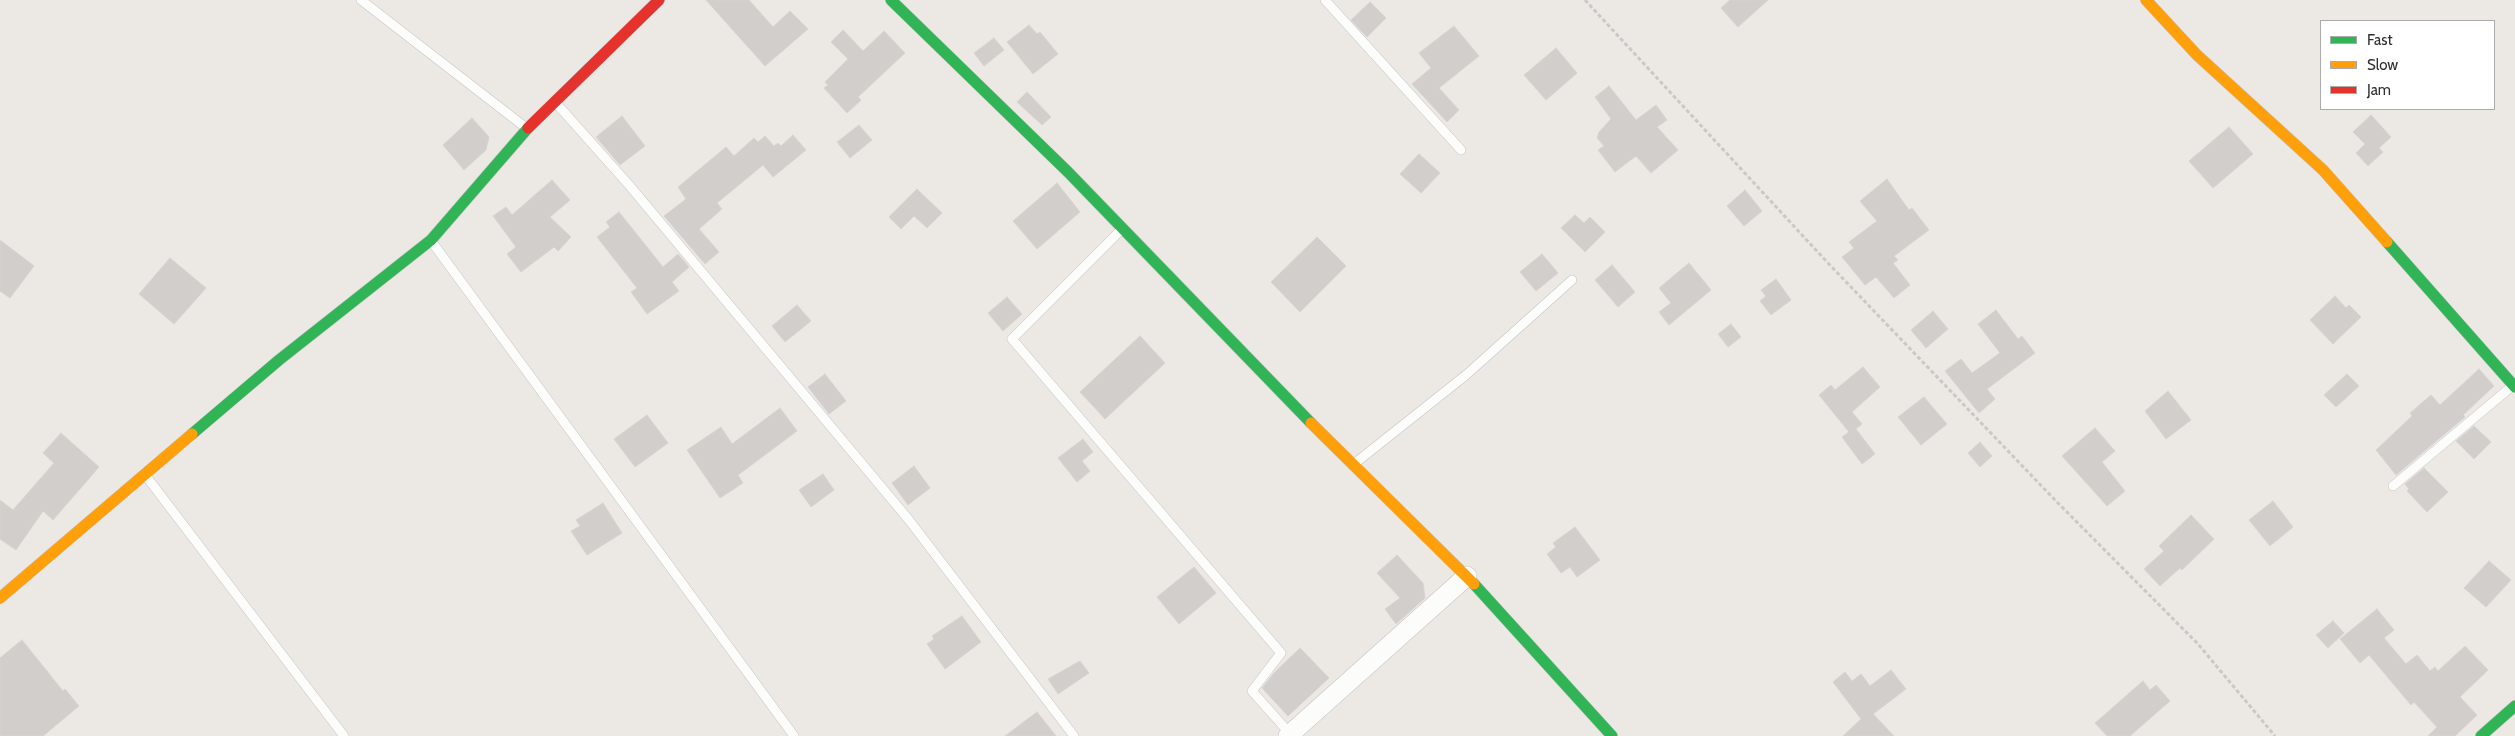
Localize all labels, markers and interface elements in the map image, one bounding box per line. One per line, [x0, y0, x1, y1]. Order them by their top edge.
legend [2320, 20, 2495, 110]
text: Fast [2367, 31, 2392, 49]
text: Slow [2367, 56, 2398, 74]
text: Jam [2367, 81, 2391, 99]

